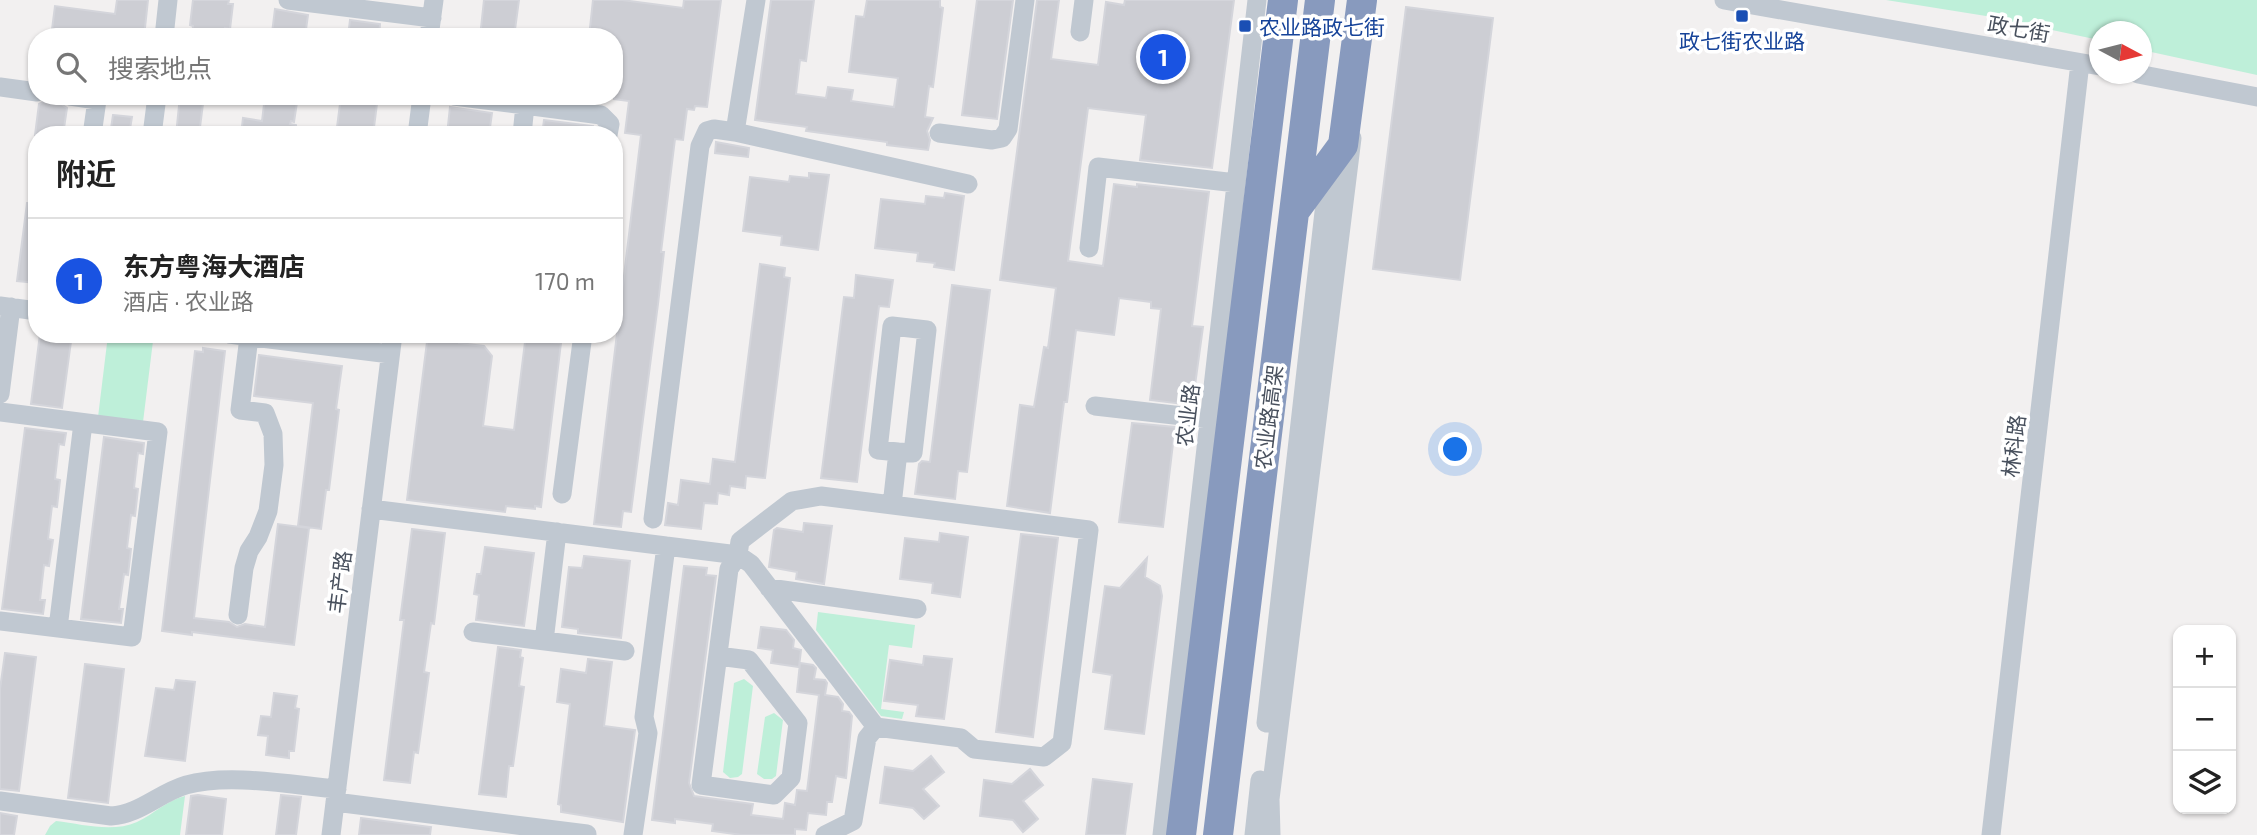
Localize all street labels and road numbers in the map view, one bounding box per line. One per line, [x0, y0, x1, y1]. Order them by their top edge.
street label: 政七街 [1986, 10, 2052, 46]
street label: 农业路高架 [1249, 363, 1287, 471]
street label: 农业路 [1171, 382, 1203, 448]
street label: 林科路 [1997, 413, 2029, 479]
street label: 丰产路 [323, 549, 355, 615]

